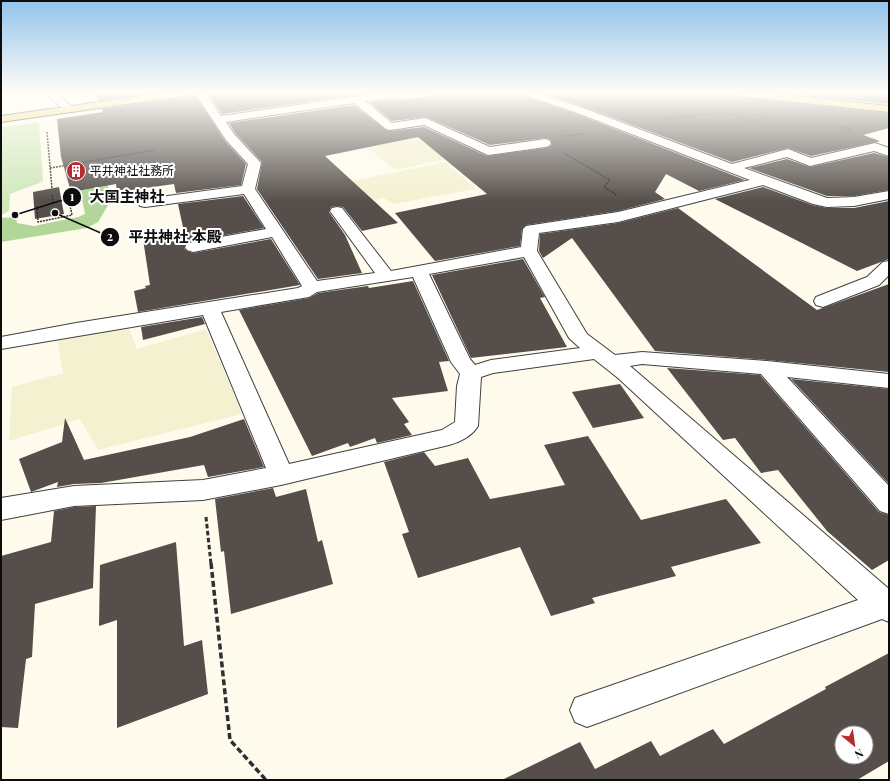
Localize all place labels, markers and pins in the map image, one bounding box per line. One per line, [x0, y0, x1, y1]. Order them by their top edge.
building icon: 平井神社社務所 [65, 160, 87, 182]
place label: 平井神社社務所 [90, 162, 174, 178]
callout: 大国主神社 [62, 184, 173, 211]
callout: 平井神社 本殿 [100, 223, 230, 250]

